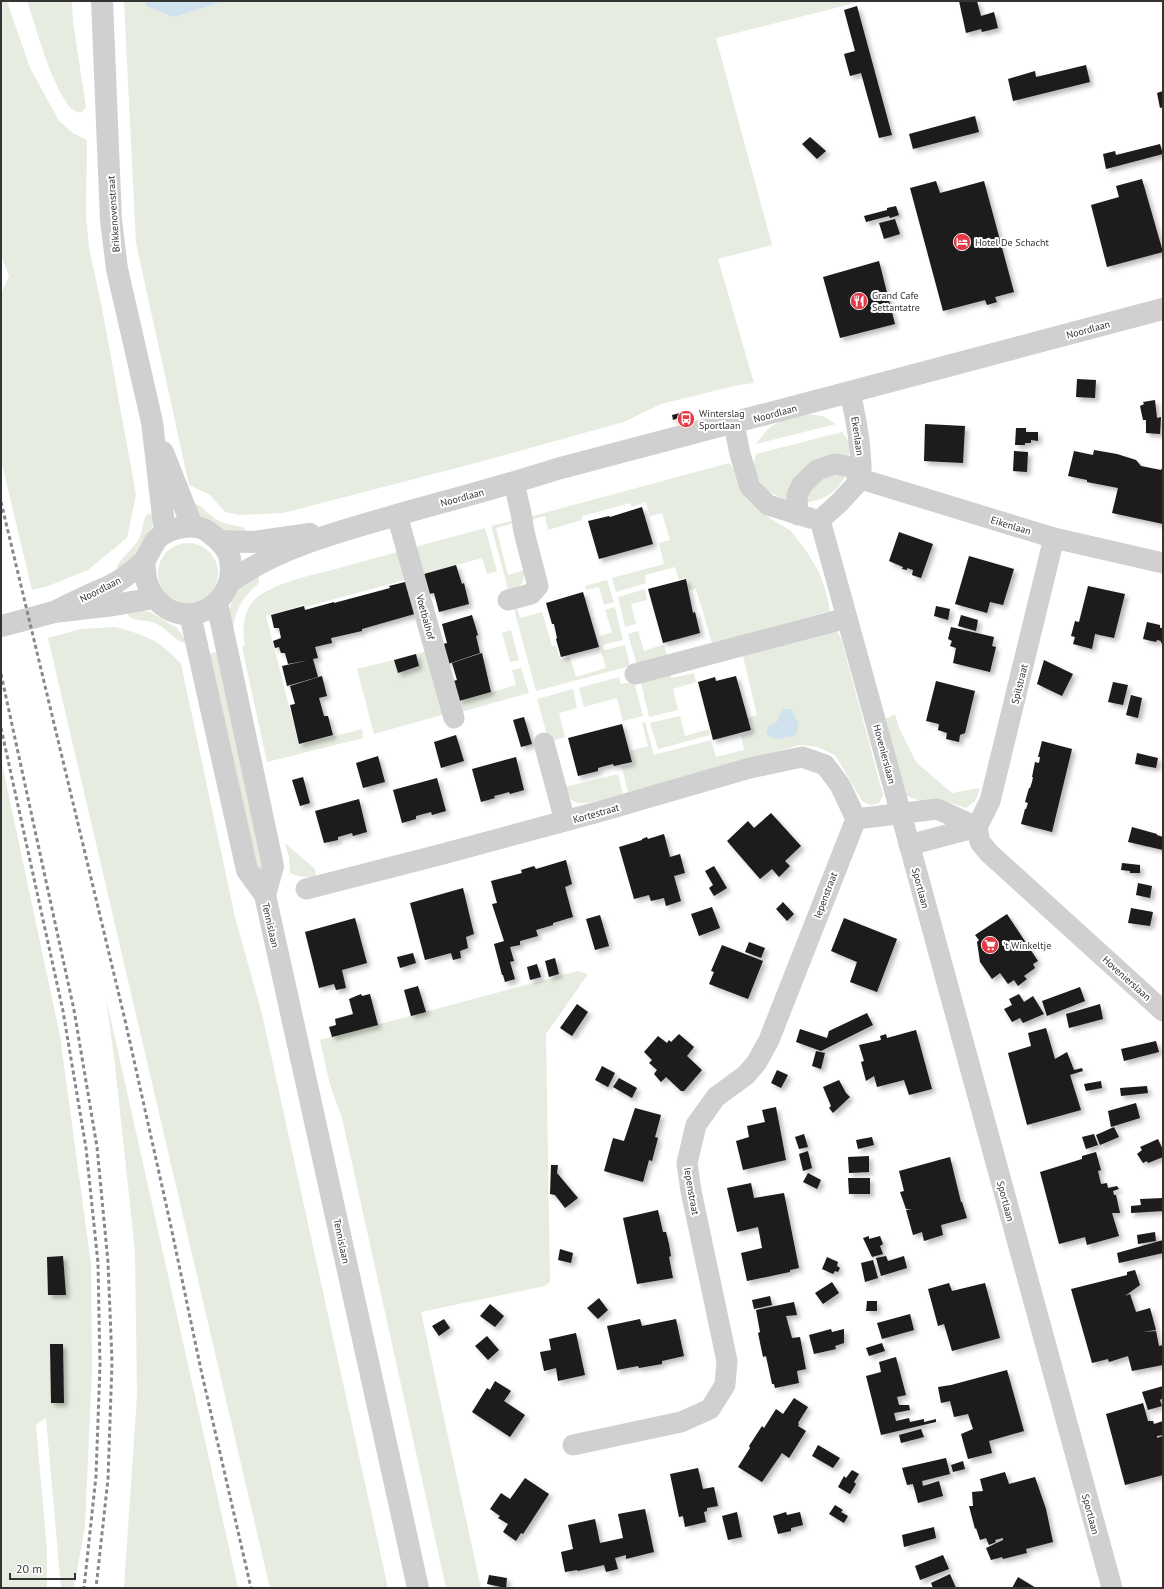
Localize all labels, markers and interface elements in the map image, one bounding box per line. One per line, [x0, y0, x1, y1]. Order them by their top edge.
street label: Brikkenovenstraat [104, 175, 123, 253]
hotel icon: Hotel De Schacht [952, 232, 972, 252]
place label: Hotel De Schacht [975, 236, 1050, 249]
place label: Grand Cafe Settantatre [872, 289, 920, 314]
restaurant icon: Grand Cafe Settantatre [849, 291, 869, 311]
street label: Noordlaan [1065, 317, 1111, 342]
street label: Noordlaan [752, 401, 798, 426]
place label: Winterslag Sportlaan [699, 407, 745, 432]
bus stop icon: Winterslag Sportlaan [676, 409, 696, 429]
street label: Ekenlaan [848, 416, 867, 456]
street label: Noordlaan [439, 485, 485, 510]
street label: Eikenlaan [989, 513, 1033, 538]
street label: Noordlaan [77, 574, 123, 605]
street label: Voetbalhof [413, 592, 438, 642]
street label: Spilstraat [1008, 662, 1031, 705]
street label: Hovenierslaan [870, 723, 899, 785]
street label: Kortestraat [572, 801, 621, 826]
street label: Sportlaan [909, 866, 932, 910]
street label: Iepenstraat [811, 870, 840, 920]
street label: Tennislaan [259, 901, 282, 949]
supermarket icon: 't Winkeltje [980, 935, 1000, 955]
place label: 't Winkeltje [1003, 939, 1051, 952]
street label: Hovenierslaan [1100, 953, 1154, 1004]
street label: Iepenstraat [681, 1166, 702, 1217]
street label: Sportlaan [994, 1179, 1017, 1223]
street label: Tennislaan [330, 1217, 353, 1265]
street label: Sportlaan [1079, 1492, 1102, 1536]
scale bar [10, 1555, 75, 1581]
text: 20 m [16, 1561, 42, 1576]

